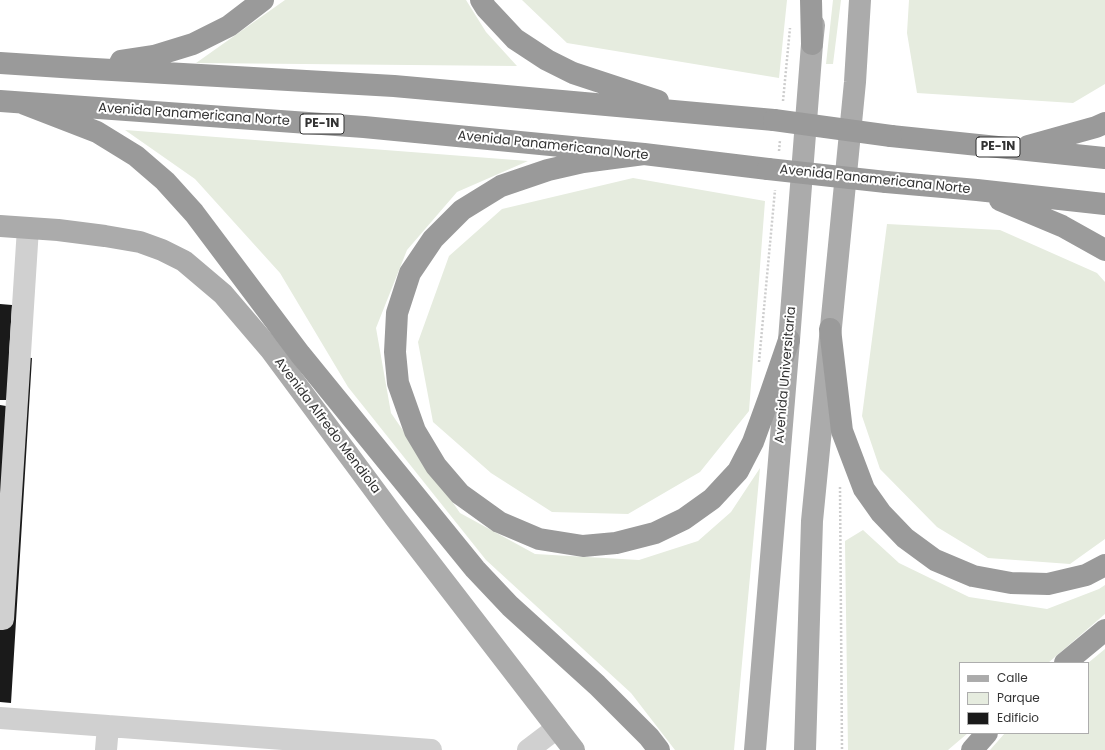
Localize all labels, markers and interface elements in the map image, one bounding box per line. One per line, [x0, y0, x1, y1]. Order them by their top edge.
street label: Avenida Panamericana Norte [98, 101, 290, 129]
road number: PE-1N [300, 114, 344, 134]
street label: Avenida Panamericana Norte [457, 128, 649, 164]
road number: PE-1N [976, 137, 1020, 157]
street label: Avenida Panamericana Norte [779, 162, 971, 198]
street label: Avenida Universitaria [772, 306, 800, 444]
street label: Avenida Alfredo Mendiola [271, 355, 383, 497]
legend [959, 662, 1089, 734]
text: Calle [997, 669, 1028, 686]
text: Parque [997, 689, 1040, 706]
text: Edificio [997, 709, 1039, 726]

